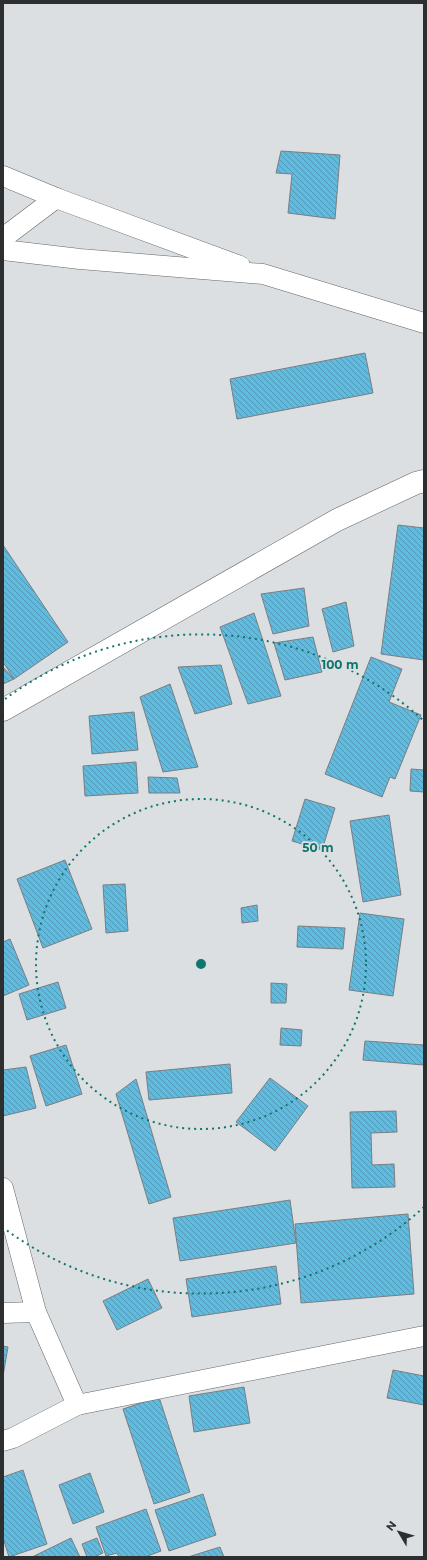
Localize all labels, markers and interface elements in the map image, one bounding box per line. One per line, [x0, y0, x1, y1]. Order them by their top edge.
text: 100 m [322, 657, 358, 672]
text: 50 m [302, 840, 334, 855]
centre of rings [194, 957, 208, 971]
north arrow [379, 1512, 419, 1552]
text: N [383, 1518, 399, 1534]

